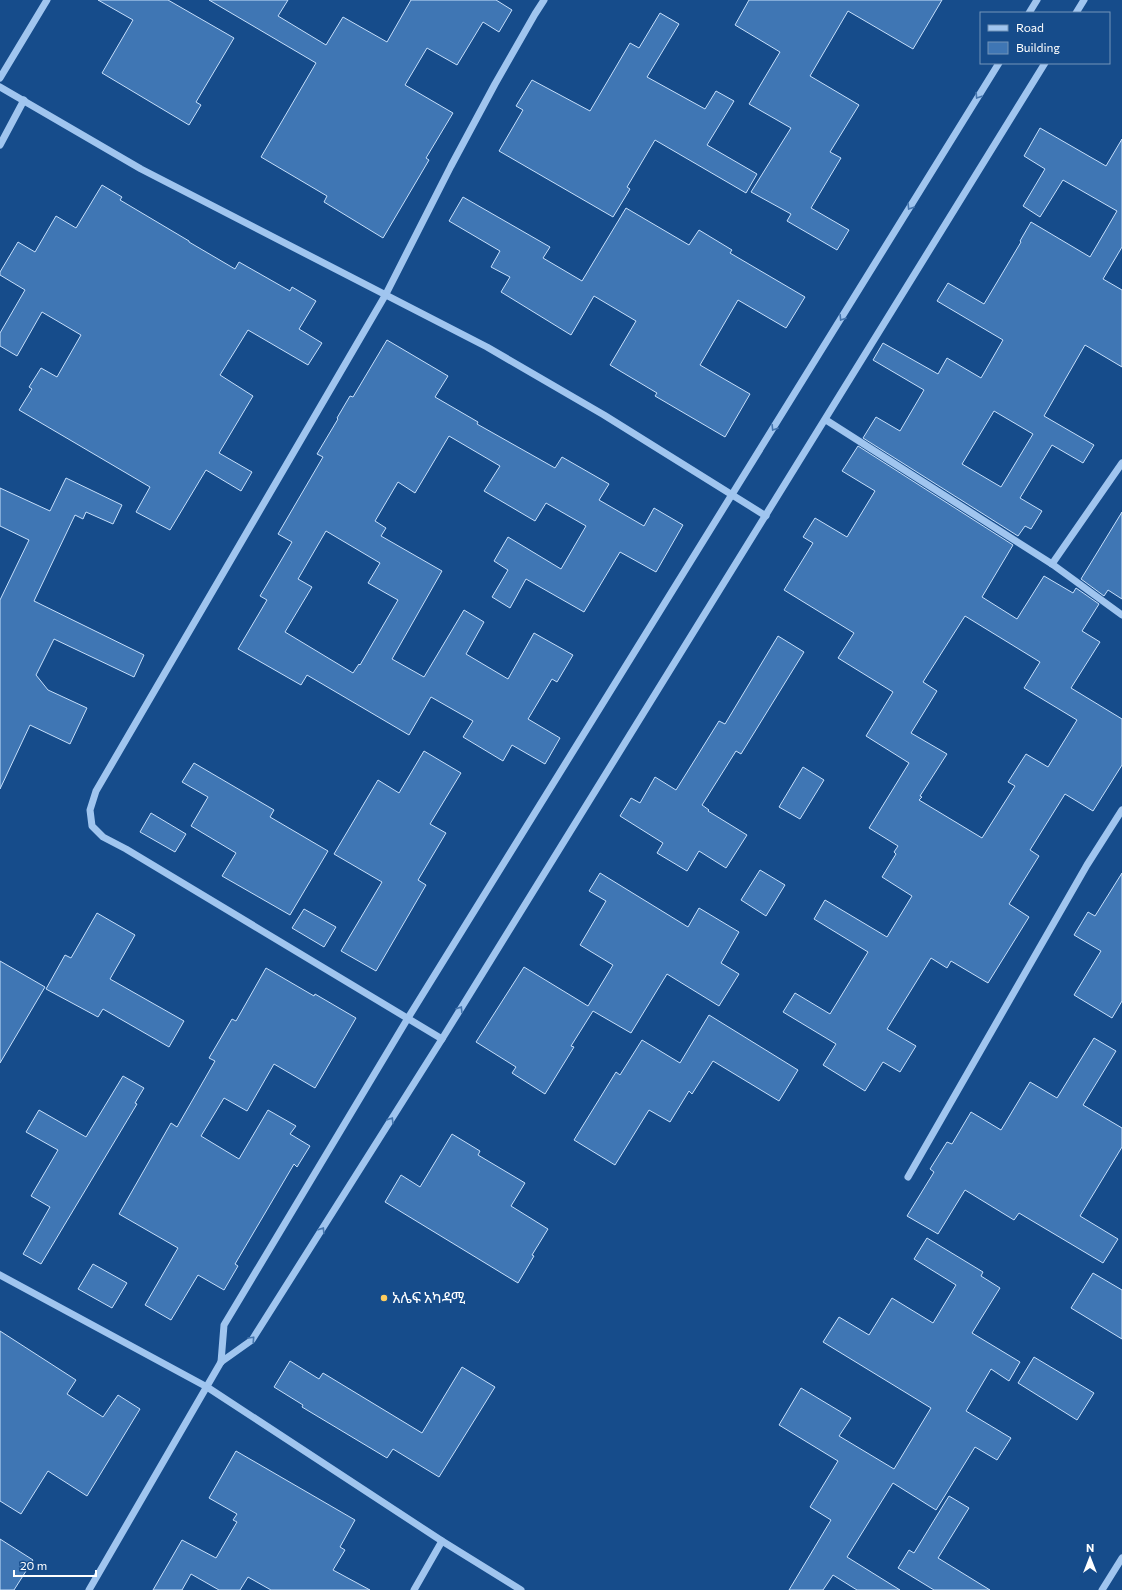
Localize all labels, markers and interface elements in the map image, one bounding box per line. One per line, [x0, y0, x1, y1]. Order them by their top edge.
legend [980, 12, 1110, 64]
text: Road [1016, 20, 1044, 34]
text: Building [1016, 40, 1060, 54]
one-way arrow [975, 92, 983, 99]
one-way arrow [907, 203, 915, 210]
one-way arrow [839, 314, 846, 321]
one-way arrow [771, 424, 778, 431]
one-way arrow [456, 1007, 463, 1014]
one-way arrow [387, 1117, 394, 1124]
one-way arrow [317, 1227, 324, 1234]
place label: አሌፍ አካዳሚ [392, 1288, 466, 1306]
marker: አሌፍ አካዳሚ [379, 1293, 389, 1303]
one-way arrow [247, 1336, 254, 1344]
north arrow [1070, 1538, 1110, 1578]
text: N [1086, 1541, 1094, 1554]
scale bar [14, 1552, 96, 1578]
text: 20 m [20, 1558, 47, 1572]

